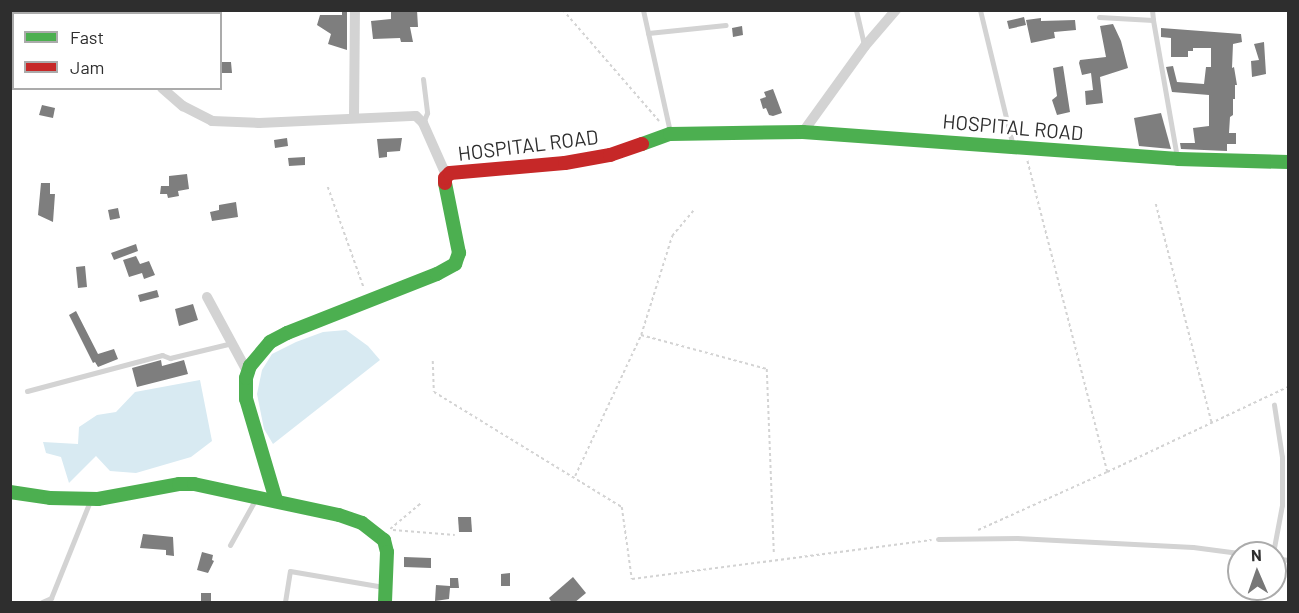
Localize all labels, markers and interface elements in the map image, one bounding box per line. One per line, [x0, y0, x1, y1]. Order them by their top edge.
legend [12, 12, 222, 90]
text: Fast [70, 26, 104, 48]
text: Jam [70, 56, 104, 78]
street label: HOSPITAL ROAD [942, 109, 1084, 145]
street label: HOSPITAL ROAD [456, 124, 600, 166]
north arrow [1227, 541, 1287, 601]
text: N [1251, 545, 1262, 564]

